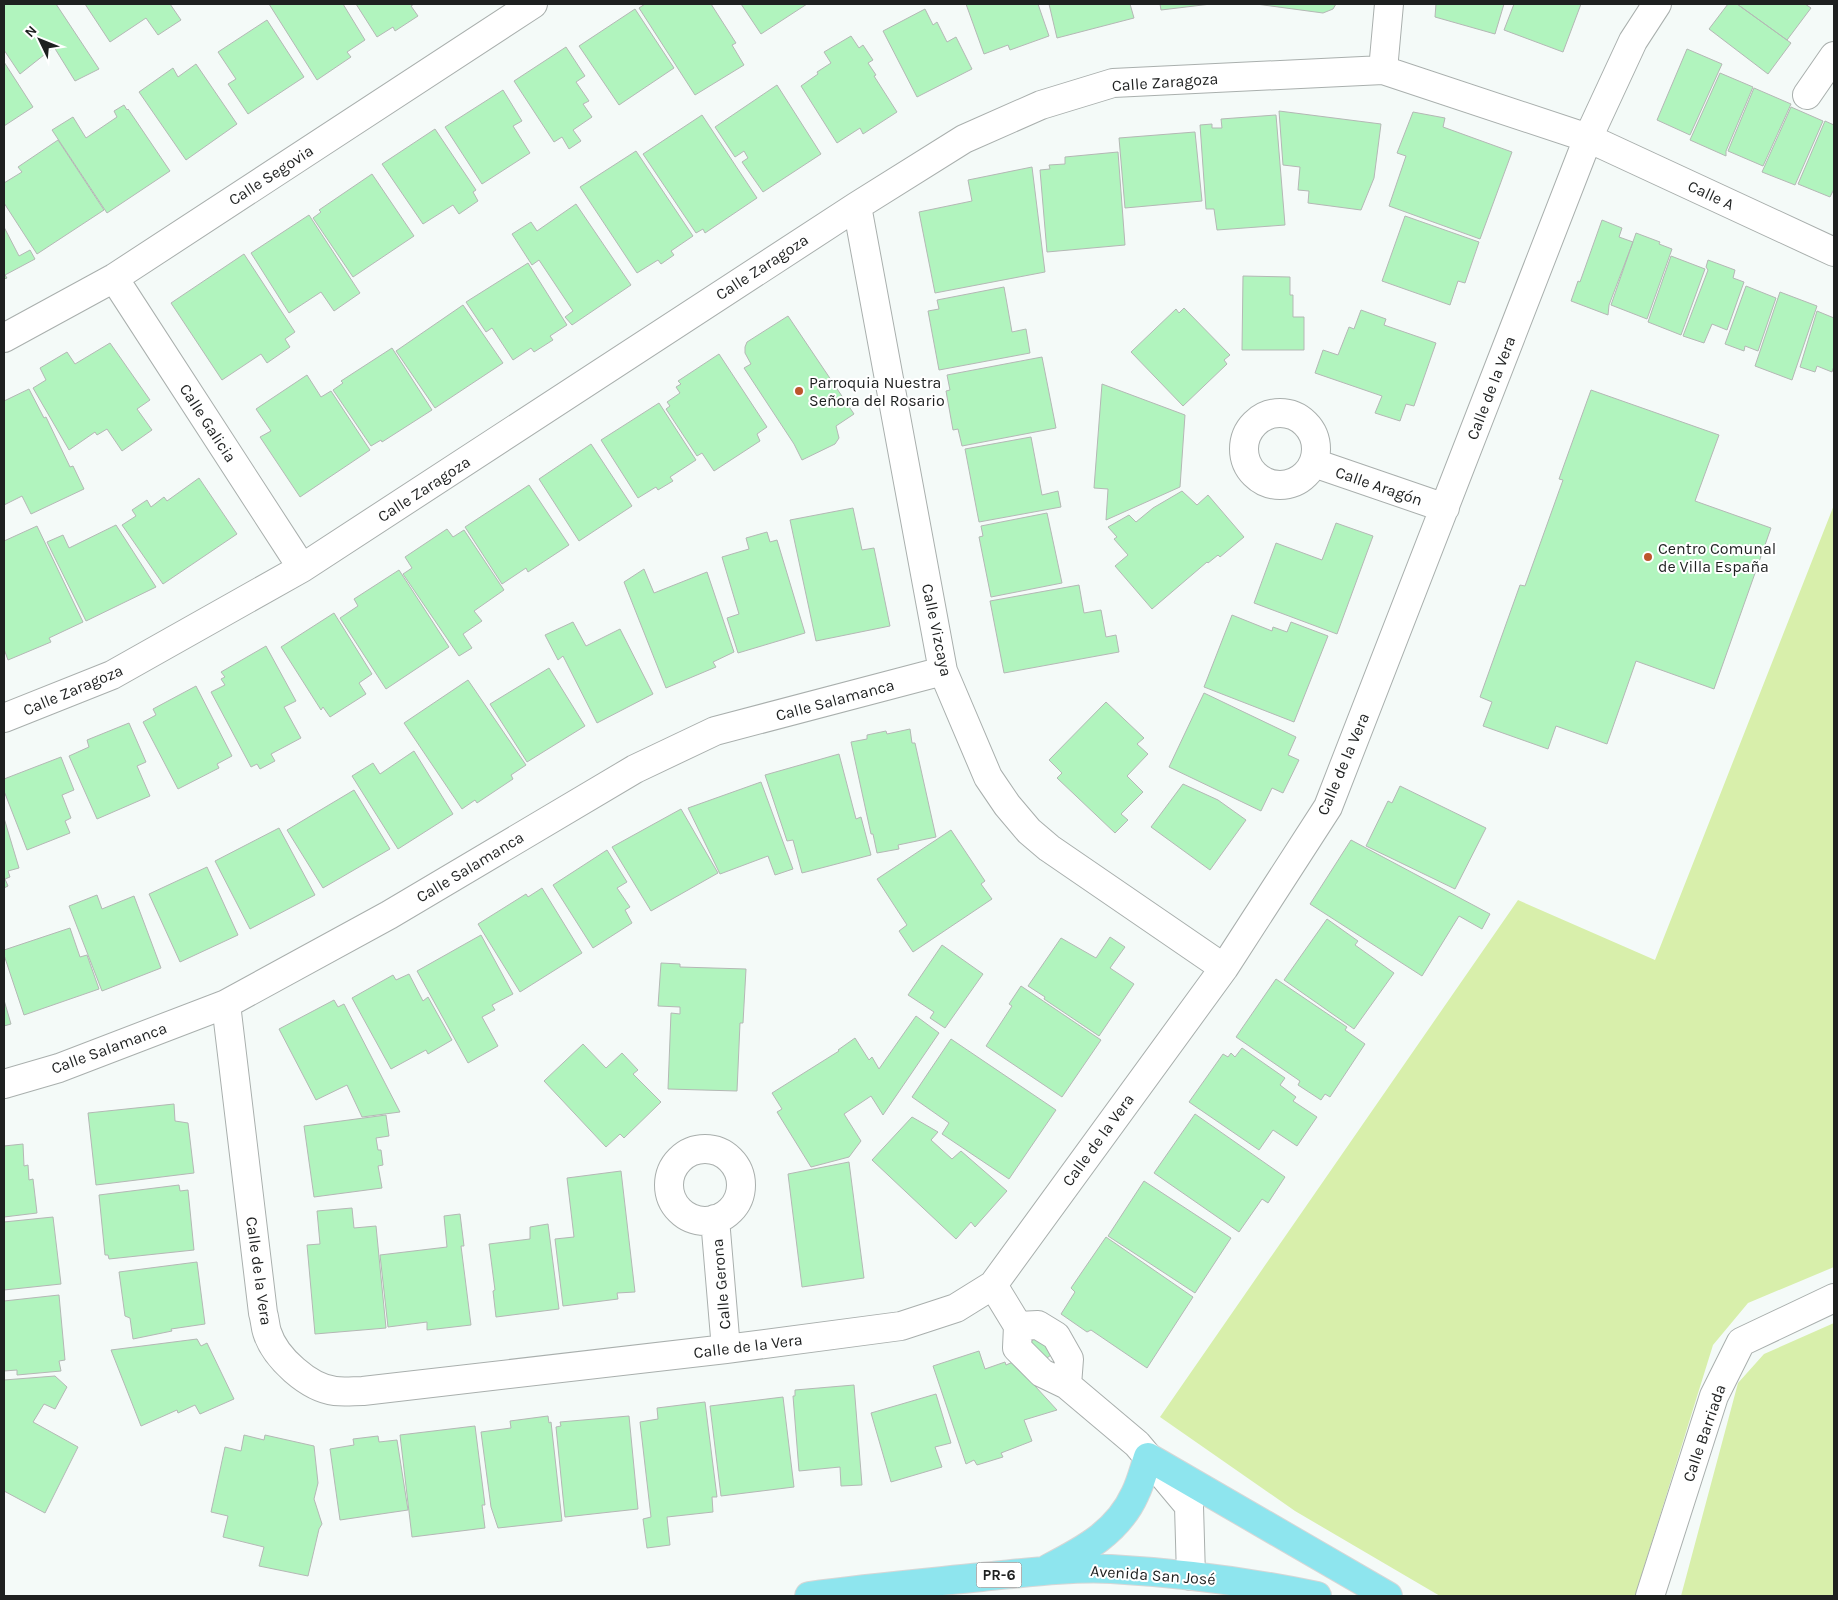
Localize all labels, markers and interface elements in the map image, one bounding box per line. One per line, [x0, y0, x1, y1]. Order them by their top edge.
north arrow [15, 15, 65, 65]
text: N [21, 22, 41, 41]
street label: Calle Zaragoza [1111, 69, 1219, 95]
street label: Calle Segovia [225, 141, 317, 209]
street label: Calle A [1685, 176, 1737, 214]
street label: Calle Zaragoza [712, 230, 812, 304]
street label: Calle de la Vera [1463, 333, 1519, 443]
place label: Parroquia Nuestra Señora del Rosario [809, 373, 945, 410]
street label: Calle Galicia [176, 380, 240, 466]
marker: Parroquia Nuestra Señora del Rosario [793, 385, 805, 397]
street label: Calle Zaragoza [374, 452, 474, 526]
street label: Calle Aragón [1333, 462, 1425, 510]
place label: Centro Comunal de Villa España [1658, 539, 1776, 576]
marker: Centro Comunal de Villa España [1642, 551, 1654, 563]
street label: Calle Vizcaya [918, 582, 956, 678]
street label: Calle Zaragoza [20, 660, 126, 720]
street label: Calle Salamanca [774, 675, 896, 725]
street label: Calle de la Vera [1313, 710, 1373, 818]
street label: Calle Salamanca [413, 827, 527, 907]
street label: Calle Salamanca [48, 1018, 170, 1078]
street label: Calle de la Vera [1058, 1090, 1138, 1190]
street label: Calle de la Vera [242, 1215, 276, 1327]
street label: Calle Gerona [708, 1238, 734, 1330]
street label: Calle de la Vera [693, 1330, 803, 1362]
street label: Calle Barriada [1678, 1382, 1730, 1484]
street label: Avenida San José [1090, 1561, 1216, 1589]
road number: PR-6 [976, 1562, 1022, 1588]

